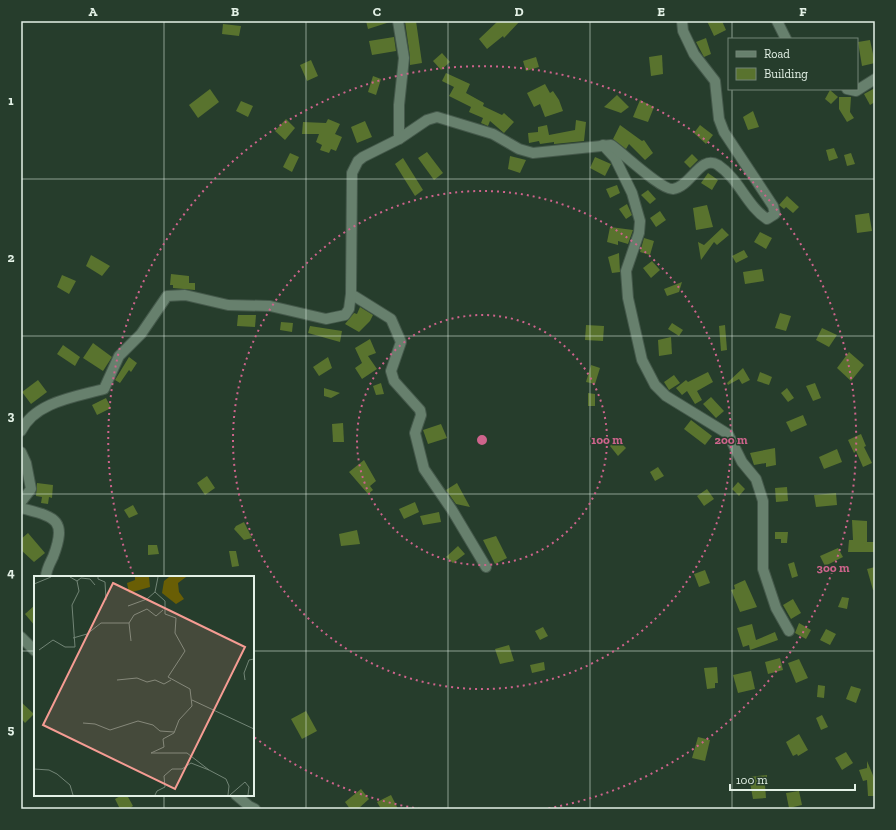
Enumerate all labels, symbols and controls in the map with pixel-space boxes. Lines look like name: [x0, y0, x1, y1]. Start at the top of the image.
text: A: [89, 4, 98, 19]
text: B: [231, 4, 239, 19]
text: C: [373, 4, 381, 19]
text: D: [514, 4, 524, 19]
text: E: [657, 4, 665, 19]
text: F: [799, 4, 807, 19]
legend: [728, 38, 858, 90]
text: Road: [764, 47, 790, 61]
text: Building: [764, 67, 808, 81]
text: 1: [8, 93, 14, 108]
text: 2: [8, 250, 15, 265]
text: 3: [8, 408, 15, 423]
centre of rings: [475, 433, 489, 447]
text: 100 m: [591, 433, 623, 447]
text: 200 m: [714, 433, 748, 447]
text: 300 m: [817, 561, 850, 575]
text: 4: [7, 565, 15, 580]
inset map: [34, 576, 254, 796]
text: 5: [8, 722, 15, 737]
scale bar: [730, 766, 855, 792]
text: 100 m: [736, 773, 768, 787]

